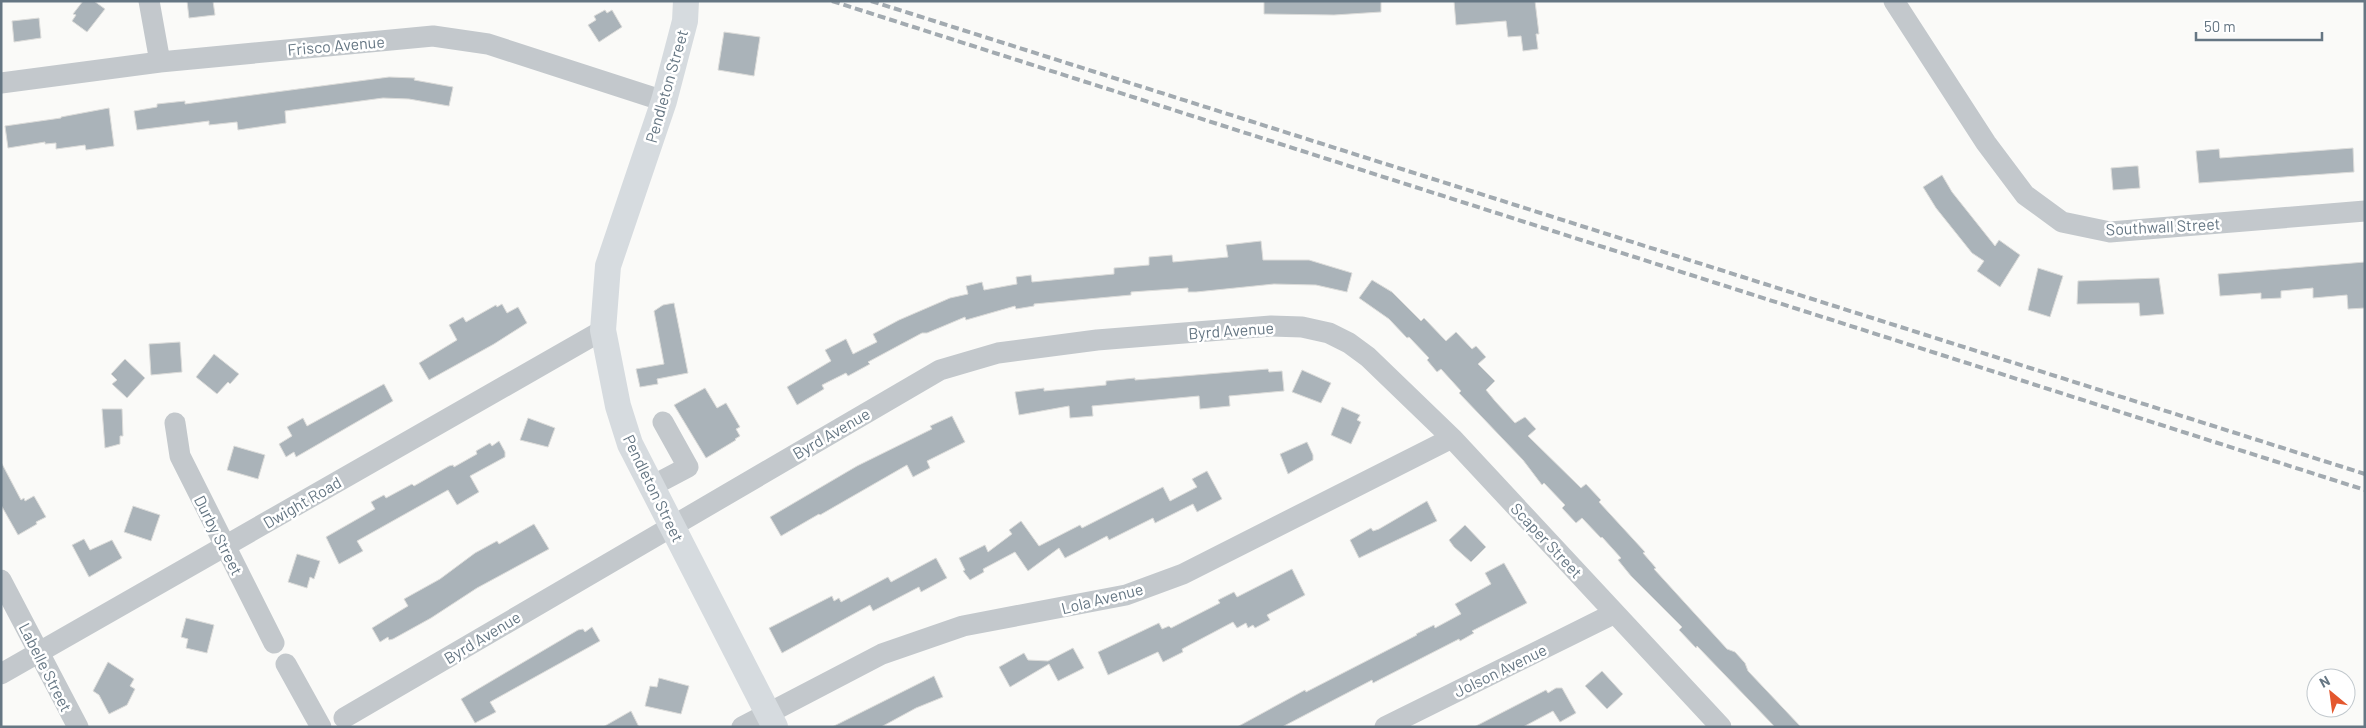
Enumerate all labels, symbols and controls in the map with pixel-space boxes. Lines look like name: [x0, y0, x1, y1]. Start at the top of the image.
scale bar: [2196, 10, 2322, 42]
text: 50 m: [2204, 17, 2236, 35]
street label: Pendleton Street: [641, 27, 691, 145]
street label: Frisco Avenue: [287, 31, 385, 59]
street label: Southwall Street: [2105, 214, 2221, 238]
street label: Byrd Avenue: [1188, 318, 1274, 342]
street label: Byrd Avenue: [789, 403, 873, 463]
street label: Pendleton Street: [620, 431, 688, 545]
street label: Dwight Road: [260, 472, 344, 532]
street label: Durby Street: [191, 492, 247, 578]
street label: Scaper Street: [1507, 498, 1587, 582]
street label: Lola Avenue: [1059, 579, 1145, 617]
street label: Byrd Avenue: [440, 607, 524, 667]
street label: Labelle Street: [15, 619, 77, 715]
street label: Jolson Avenue: [1451, 639, 1549, 701]
north arrow: [2306, 668, 2356, 718]
text: N: [2316, 672, 2333, 691]

